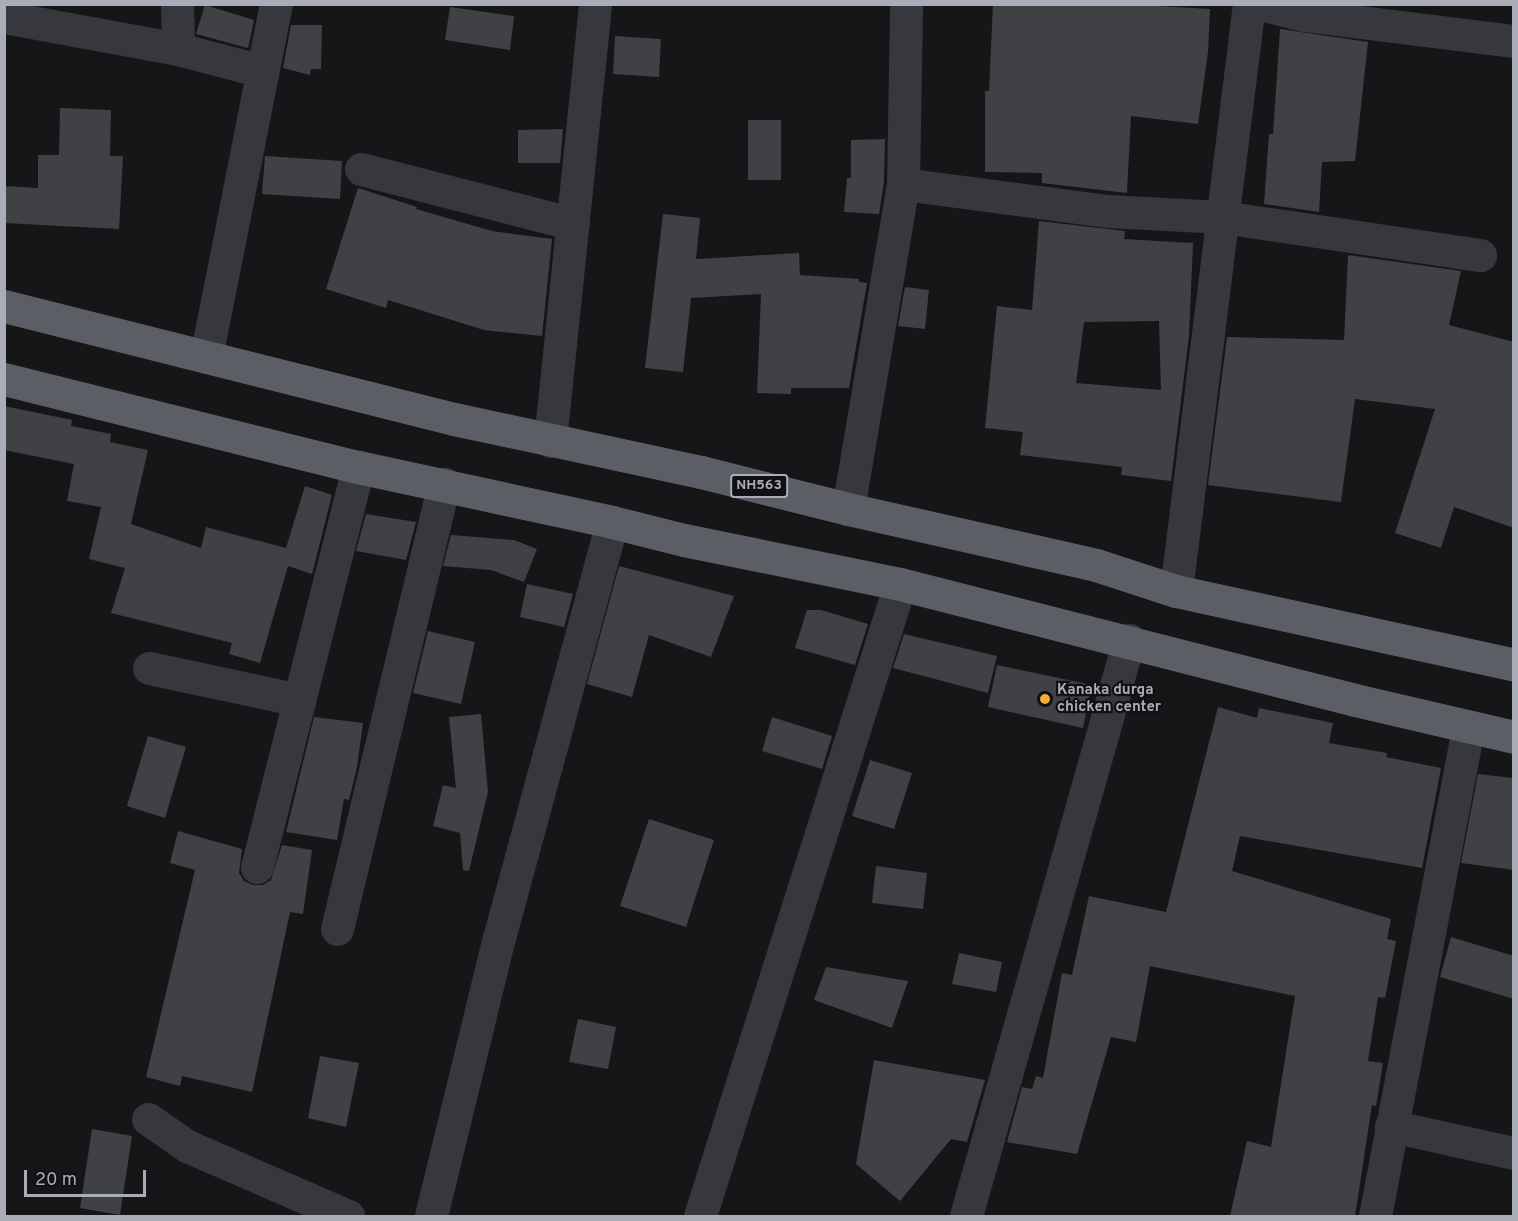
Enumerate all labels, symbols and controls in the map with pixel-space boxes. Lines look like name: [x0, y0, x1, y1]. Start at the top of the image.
road number: NH563: [729, 475, 789, 497]
place label: Kanaka durga chicken center: [1057, 681, 1161, 716]
marker: Kanaka durga chicken center: [1038, 692, 1052, 706]
scale bar: [27, 1158, 148, 1196]
text: 20 m: [35, 1169, 77, 1192]

